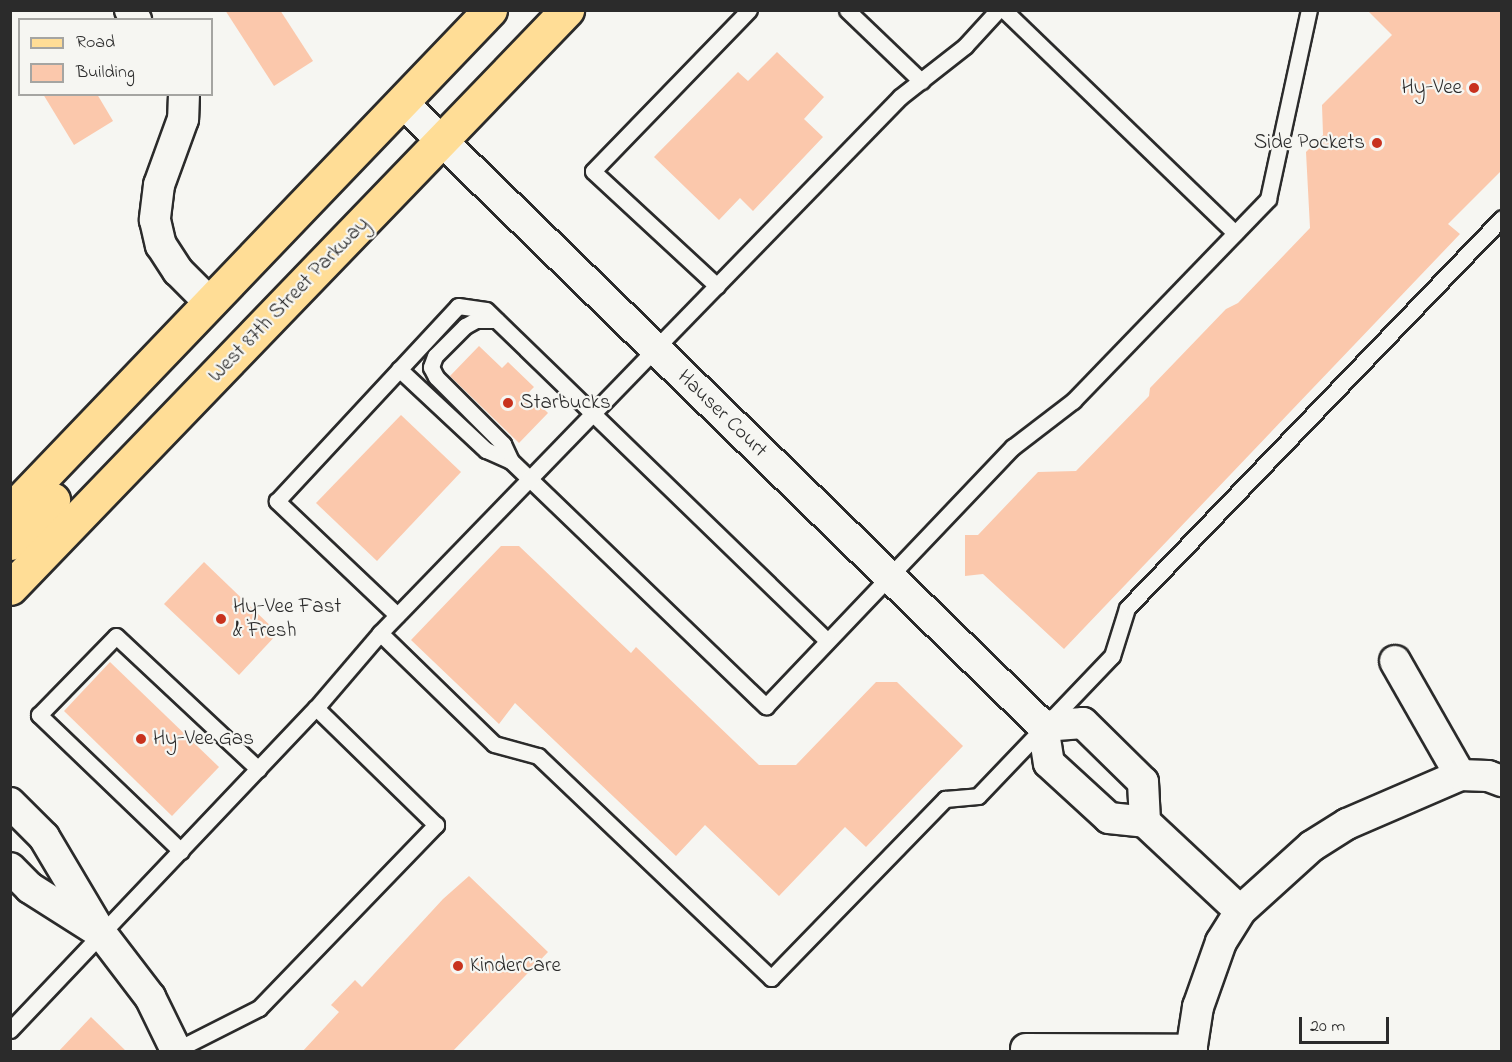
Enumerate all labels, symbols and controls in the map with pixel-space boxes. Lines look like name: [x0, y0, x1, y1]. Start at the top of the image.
legend: [18, 18, 213, 96]
text: Road: [76, 30, 115, 56]
text: Building: [76, 60, 135, 86]
place label: Hy-Vee: [1402, 75, 1462, 101]
marker: Hy-Vee: [1467, 81, 1481, 95]
place label: Side Pockets: [1254, 130, 1365, 156]
marker: Side Pockets: [1370, 136, 1384, 150]
street label: West 87th Street Parkway: [203, 212, 375, 388]
street label: Hauser Court: [672, 365, 772, 463]
place label: Starbucks: [520, 390, 611, 416]
marker: Starbucks: [501, 396, 515, 410]
place label: Hy-Vee Fast & Fresh: [233, 594, 341, 644]
marker: Hy-Vee Fast & Fresh: [214, 612, 228, 626]
place label: Hy-Vee Gas: [153, 726, 254, 752]
marker: Hy-Vee Gas: [134, 732, 148, 746]
place label: KinderCare: [470, 953, 561, 979]
marker: KinderCare: [451, 959, 465, 973]
scale bar: [1302, 1005, 1392, 1043]
text: 20 m: [1310, 1014, 1345, 1040]

